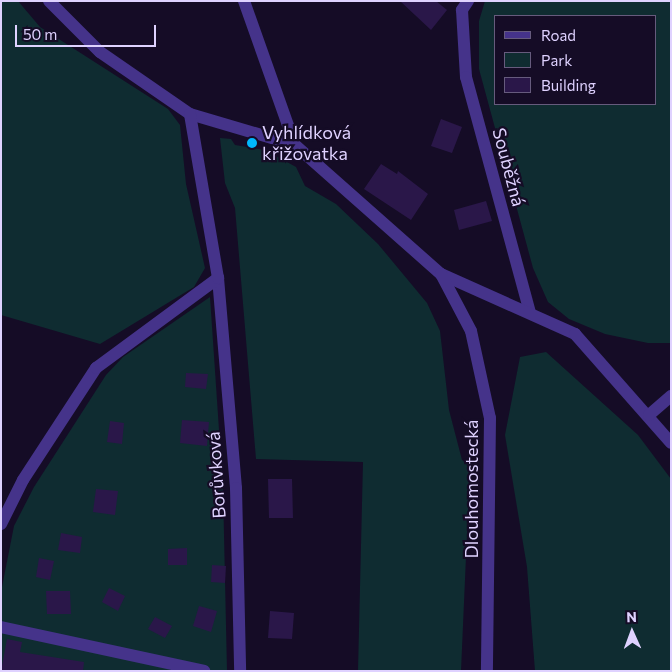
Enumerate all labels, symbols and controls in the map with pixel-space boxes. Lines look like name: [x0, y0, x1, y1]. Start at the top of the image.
scale bar: [18, 15, 159, 47]
legend: [494, 15, 657, 105]
text: 50 m: [23, 25, 57, 43]
text: Road: [541, 26, 576, 44]
text: Park: [541, 51, 572, 69]
text: Building: [541, 76, 596, 94]
place label: Vyhlídková křižovatka: [262, 122, 351, 164]
street label: Souběžná: [488, 126, 530, 208]
marker: Vyhlídková křižovatka: [246, 137, 258, 149]
street label: Dlouhomostecká: [460, 420, 482, 558]
street label: Borůvková: [202, 431, 230, 519]
north arrow: [607, 607, 657, 657]
text: N: [626, 608, 637, 625]

